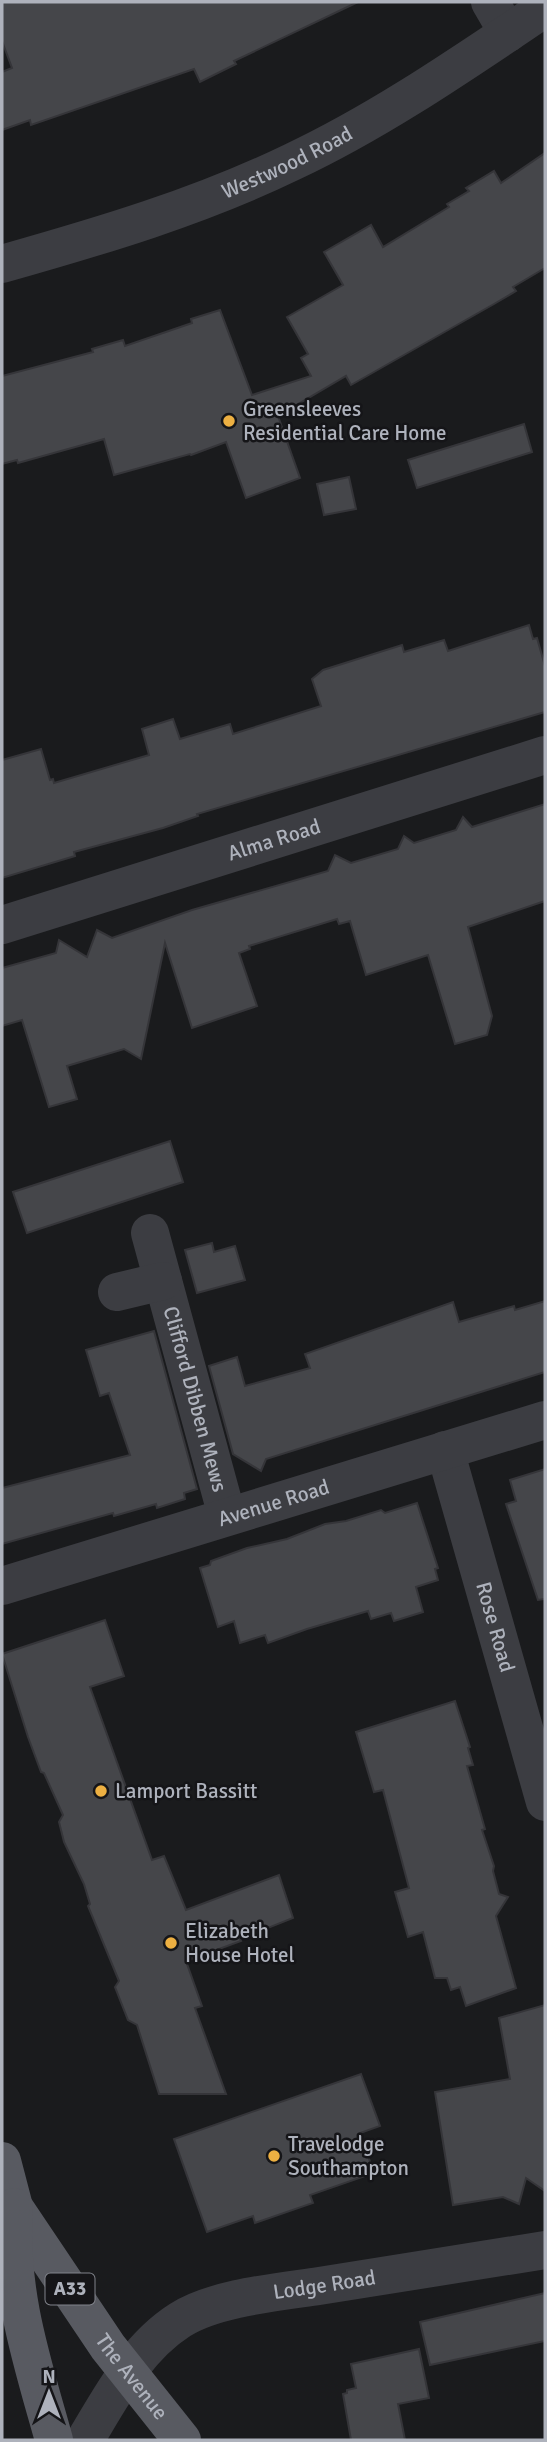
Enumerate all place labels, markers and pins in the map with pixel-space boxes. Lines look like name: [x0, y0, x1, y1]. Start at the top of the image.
place label: Greensleeves Residential Care Home: [243, 396, 446, 446]
marker: Greensleeves Residential Care Home: [221, 413, 237, 429]
place label: Lamport Bassitt: [115, 1778, 257, 1804]
marker: Lamport Bassitt: [93, 1783, 109, 1799]
place label: Elizabeth House Hotel: [185, 1918, 295, 1968]
marker: Elizabeth House Hotel: [163, 1935, 179, 1951]
place label: Travelodge Southampton: [288, 2131, 409, 2181]
marker: Travelodge Southampton: [266, 2148, 282, 2164]

